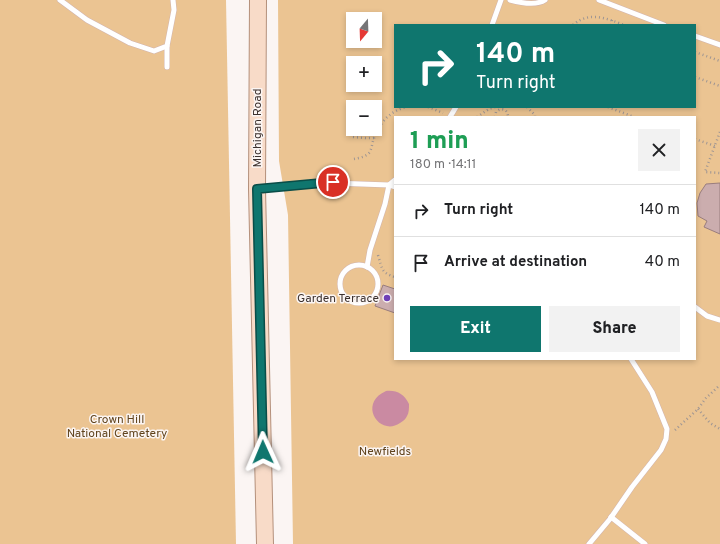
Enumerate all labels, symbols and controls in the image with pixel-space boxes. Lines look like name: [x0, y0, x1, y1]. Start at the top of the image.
north arrow: [346, 12, 382, 48]
map controls: [346, 12, 382, 136]
text: 140 m: [476, 37, 555, 73]
icon: right: [410, 40, 462, 92]
button: +: [346, 56, 382, 92]
text: Turn right: [476, 72, 556, 95]
street label: Michigan Road: [250, 88, 266, 168]
button: −: [346, 100, 382, 136]
text: 1 min: [410, 127, 469, 157]
button: close: [638, 129, 680, 171]
text: 180 m · 14:11: [410, 157, 476, 173]
pin: [316, 165, 350, 199]
icon: arrive: [322, 171, 344, 193]
icon: right: [410, 200, 432, 222]
text: Turn right: [444, 201, 513, 220]
text: 140 m: [640, 201, 680, 220]
icon: arrive: [410, 252, 432, 274]
text: Arrive at destination: [444, 253, 587, 272]
text: 40 m: [645, 253, 680, 272]
place label: Garden Terrace: [297, 291, 379, 307]
marker: Garden Terrace: [382, 293, 392, 303]
button: Exit: [410, 306, 541, 352]
button: Share: [549, 306, 680, 352]
park label: Crown Hill National Cemetery: [67, 412, 167, 442]
position arrow: [242, 431, 284, 473]
park label: Newfields: [359, 444, 411, 460]

